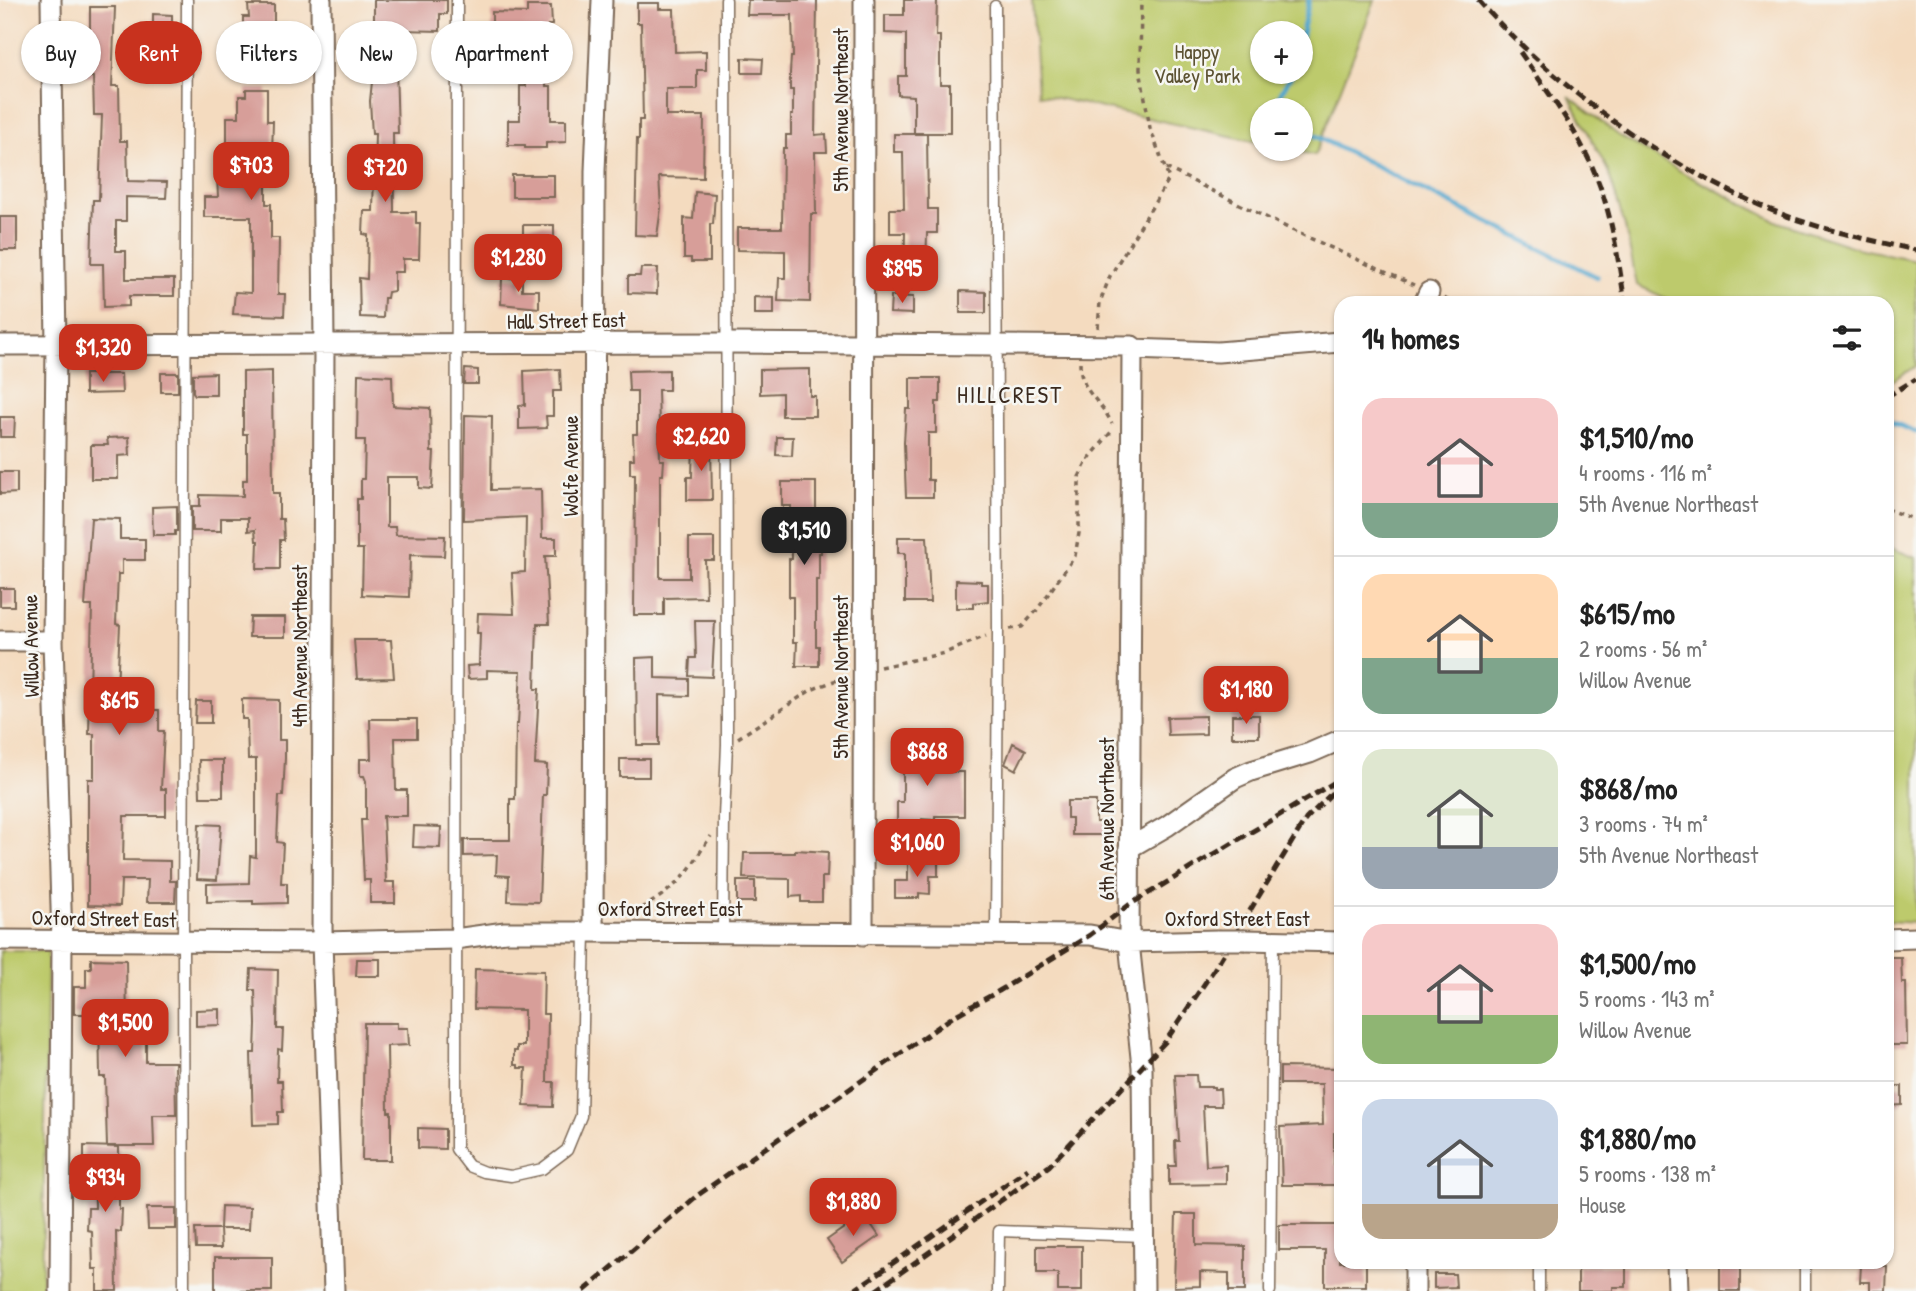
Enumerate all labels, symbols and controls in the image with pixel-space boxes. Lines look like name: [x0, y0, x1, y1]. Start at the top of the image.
chip: Buy: [21, 21, 101, 84]
chip: Rent: [115, 21, 202, 84]
chip: Filters: [216, 21, 322, 84]
chip: New: [336, 21, 417, 84]
chip: Apartment: [431, 21, 573, 84]
map controls: [1250, 21, 1313, 161]
button: +: [1250, 21, 1313, 84]
street label: 5th Avenue Northeast: [826, 27, 855, 192]
park label: Happy Valley Park: [1154, 37, 1240, 90]
button: −: [1250, 98, 1313, 161]
pin: $703: [210, 142, 292, 202]
pin: $720: [344, 144, 426, 204]
text: $703: [229, 149, 273, 180]
text: $720: [363, 151, 407, 182]
pin: $1,280: [461, 234, 575, 294]
text: $1,280: [490, 241, 546, 272]
pin: $895: [861, 246, 943, 305]
text: $895: [882, 252, 922, 283]
street label: Hall Street East: [507, 305, 626, 336]
text: 14 homes: [1362, 318, 1460, 358]
icon: filters: [1828, 319, 1866, 357]
pin: $1,320: [46, 324, 160, 384]
text: $1,320: [75, 331, 131, 362]
district label: HILLCREST: [957, 379, 1063, 410]
pin: $2,620: [644, 414, 758, 473]
street label: Wolfe Avenue: [556, 416, 585, 516]
text: $1,510/mo: [1579, 417, 1693, 457]
text: $2,620: [672, 420, 730, 451]
icon: home: [1418, 426, 1502, 510]
text: 4 rooms · 116 m²: [1579, 457, 1712, 488]
text: 5th Avenue Northeast: [1579, 488, 1758, 519]
pin: $1,510: [747, 508, 861, 567]
text: $1,510: [777, 514, 831, 545]
street label: 4th Avenue Northeast: [285, 564, 314, 727]
text: $615/mo: [1579, 593, 1675, 633]
street label: Willow Avenue: [15, 594, 46, 698]
street label: 5th Avenue Northeast: [826, 594, 855, 759]
icon: home: [1418, 602, 1502, 686]
text: 2 rooms · 56 m²: [1579, 633, 1707, 664]
text: Willow Avenue: [1579, 664, 1692, 695]
pin: $1,180: [1189, 666, 1303, 726]
text: $1,180: [1219, 673, 1273, 704]
pin: $615: [78, 678, 160, 737]
text: $615: [100, 684, 138, 715]
pin: $868: [886, 728, 968, 788]
text: $868: [907, 735, 947, 766]
street label: 6th Avenue Northeast: [1092, 737, 1121, 901]
text: $868/mo: [1579, 768, 1677, 808]
icon: home: [1418, 777, 1502, 861]
text: 3 rooms · 74 m²: [1579, 808, 1708, 839]
pin: $1,060: [860, 820, 974, 879]
text: $1,060: [890, 826, 944, 857]
text: 5th Avenue Northeast: [1579, 839, 1758, 870]
street label: Oxford Street East: [598, 894, 743, 923]
street label: Oxford Street East: [31, 903, 177, 934]
street label: Oxford Street East: [1165, 904, 1310, 933]
text: $1,500/mo: [1579, 943, 1696, 983]
icon: home: [1418, 952, 1502, 1036]
text: 5 rooms · 143 m²: [1579, 983, 1715, 1014]
pin: $1,500: [68, 1000, 182, 1059]
text: $1,500: [98, 1006, 153, 1037]
text: Willow Avenue: [1579, 1014, 1692, 1045]
text: $1,880/mo: [1579, 1118, 1696, 1158]
icon: home: [1418, 1127, 1502, 1211]
pin: $934: [64, 1154, 146, 1214]
text: 5 rooms · 138 m²: [1579, 1158, 1716, 1189]
text: $934: [85, 1161, 125, 1192]
pin: $1,880: [796, 1178, 910, 1238]
text: $1,880: [826, 1185, 880, 1216]
text: House: [1579, 1189, 1626, 1220]

